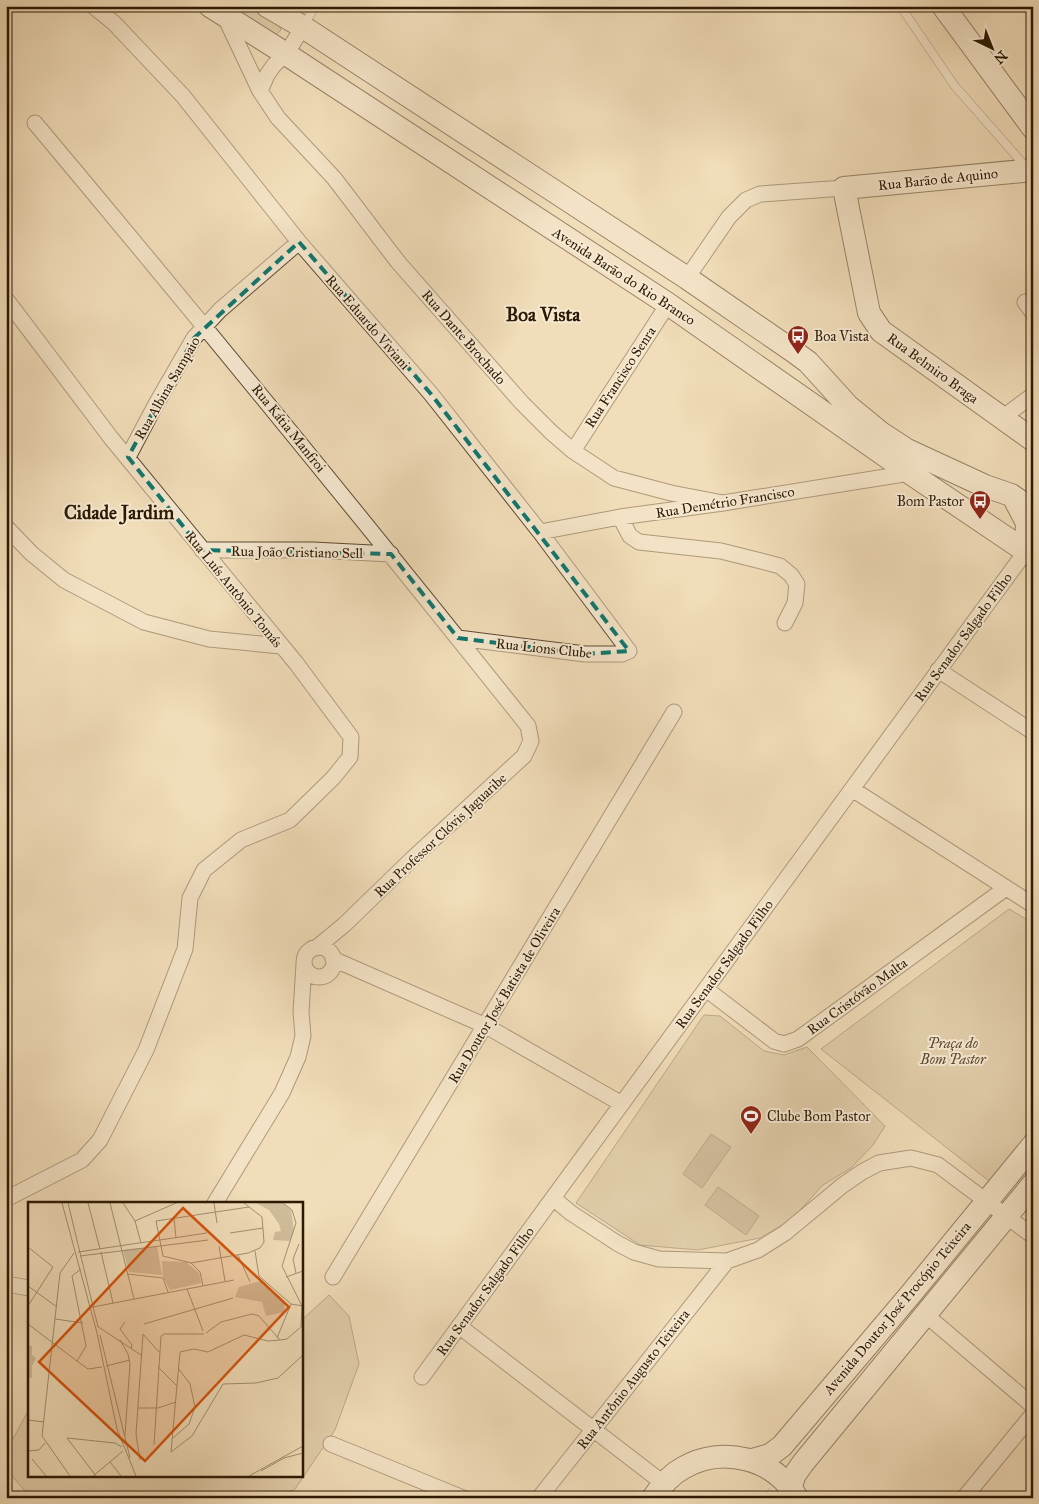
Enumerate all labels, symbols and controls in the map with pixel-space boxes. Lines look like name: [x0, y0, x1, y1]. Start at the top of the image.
north arrow: [966, 22, 1016, 72]
text: N: [990, 47, 1011, 67]
street label: Rua Barão de Aquino: [877, 165, 999, 195]
street label: Avenida Barão do Rio Branco: [548, 223, 698, 329]
street label: Rua Eduardo Viviani: [322, 271, 414, 373]
street label: Rua Dante Brochado: [418, 287, 509, 388]
district label: Boa Vista: [506, 303, 581, 326]
street label: Rua Francisco Senra: [581, 323, 660, 431]
bus stop icon: Boa Vista: [786, 324, 810, 355]
place label: Boa Vista: [814, 328, 869, 345]
street label: Rua Belmiro Braga: [884, 330, 982, 407]
street label: Rua Albina Sampaio: [131, 334, 204, 443]
street label: Rua Kátia Manfroi: [248, 381, 329, 476]
street label: Rua Demétrio Francisco: [655, 483, 796, 522]
bus stop icon: Bom Pastor: [968, 489, 992, 520]
place label: Bom Pastor: [897, 493, 965, 510]
district label: Cidade Jardim: [64, 501, 174, 525]
street label: Rua Luís Antônio Tomás: [181, 528, 286, 651]
street label: Rua João Cristiano Sell: [231, 543, 364, 563]
street label: Rua Senador Salgado Filho: [911, 570, 1016, 705]
street label: Rua Lions Clube: [495, 635, 593, 662]
street label: Rua Professor Clóvis Jaguaribe: [371, 770, 511, 902]
street label: Rua Senador Salgado Filho: [672, 897, 777, 1032]
street label: Rua Doutor José Batista de Oliveira: [445, 904, 565, 1087]
street label: Rua Cristóvão Malta: [804, 954, 911, 1038]
park label: Praça do Bom Pastor: [919, 1035, 987, 1068]
sports icon: Clube Bom Pastor: [739, 1104, 763, 1135]
place label: Clube Bom Pastor: [767, 1108, 871, 1125]
inset map: [28, 1202, 302, 1476]
street label: Avenida Doutor José Procópio Teixeira: [819, 1218, 976, 1400]
street label: Rua Senador Salgado Filho: [433, 1224, 538, 1359]
street label: Rua Antônio Augusto Teixeira: [573, 1306, 693, 1453]

